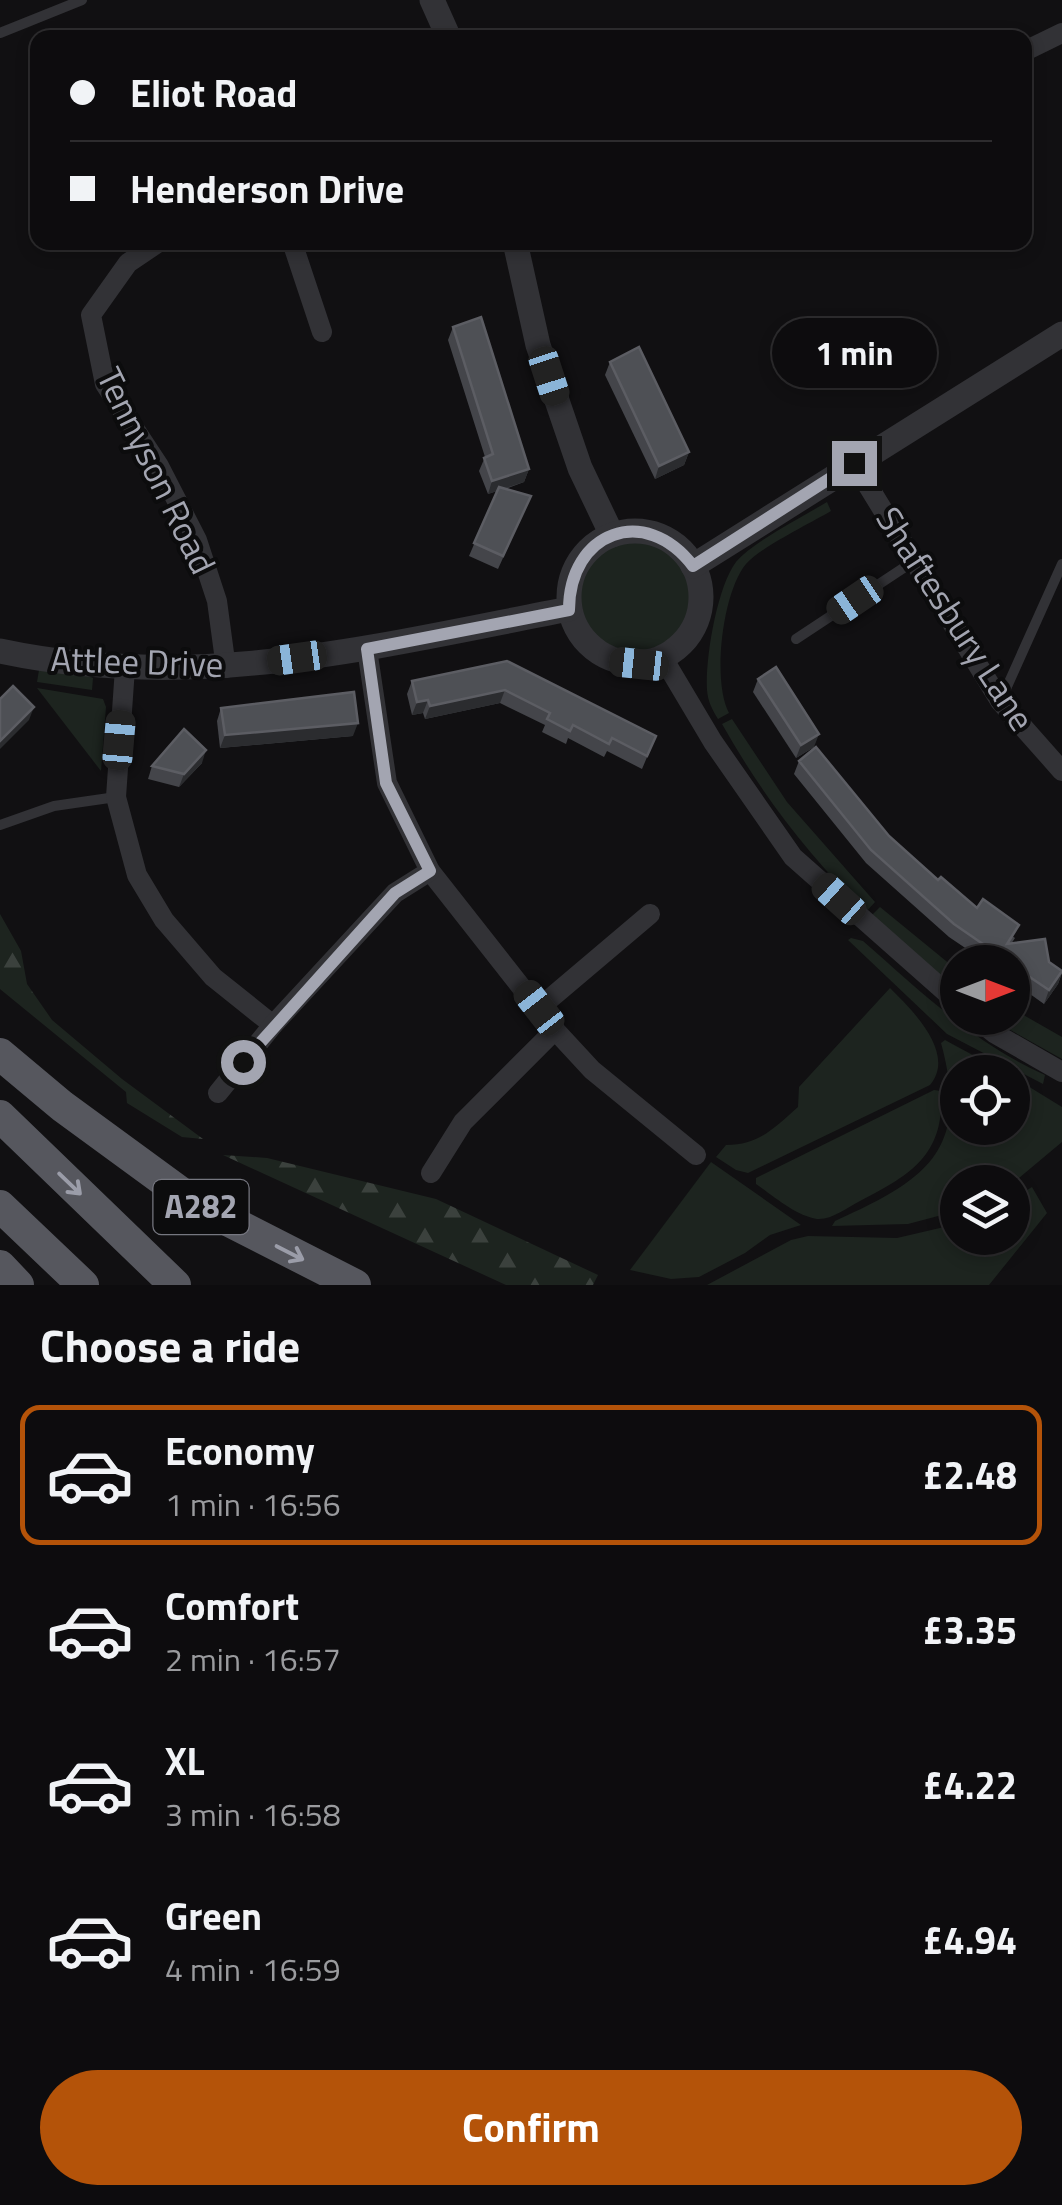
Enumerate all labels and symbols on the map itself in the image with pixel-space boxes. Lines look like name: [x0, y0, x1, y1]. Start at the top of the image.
callout: 1 min: [772, 318, 936, 388]
car: [525, 343, 573, 409]
street label: Tennyson Road: [84, 358, 230, 583]
route end: [832, 441, 877, 486]
street label: Shaftesbury Lane: [863, 496, 1049, 741]
car: [822, 571, 888, 629]
street label: Attlee Drive: [50, 631, 224, 691]
car: [265, 639, 329, 677]
car: [608, 646, 670, 682]
car: [101, 709, 137, 771]
car: [807, 868, 871, 930]
north arrow: [940, 945, 1030, 1035]
car: [509, 975, 569, 1041]
route start: [221, 1040, 266, 1085]
one-way arrow: [58, 1172, 82, 1196]
road number: A282: [154, 1180, 248, 1234]
one-way arrow: [275, 1244, 305, 1263]

